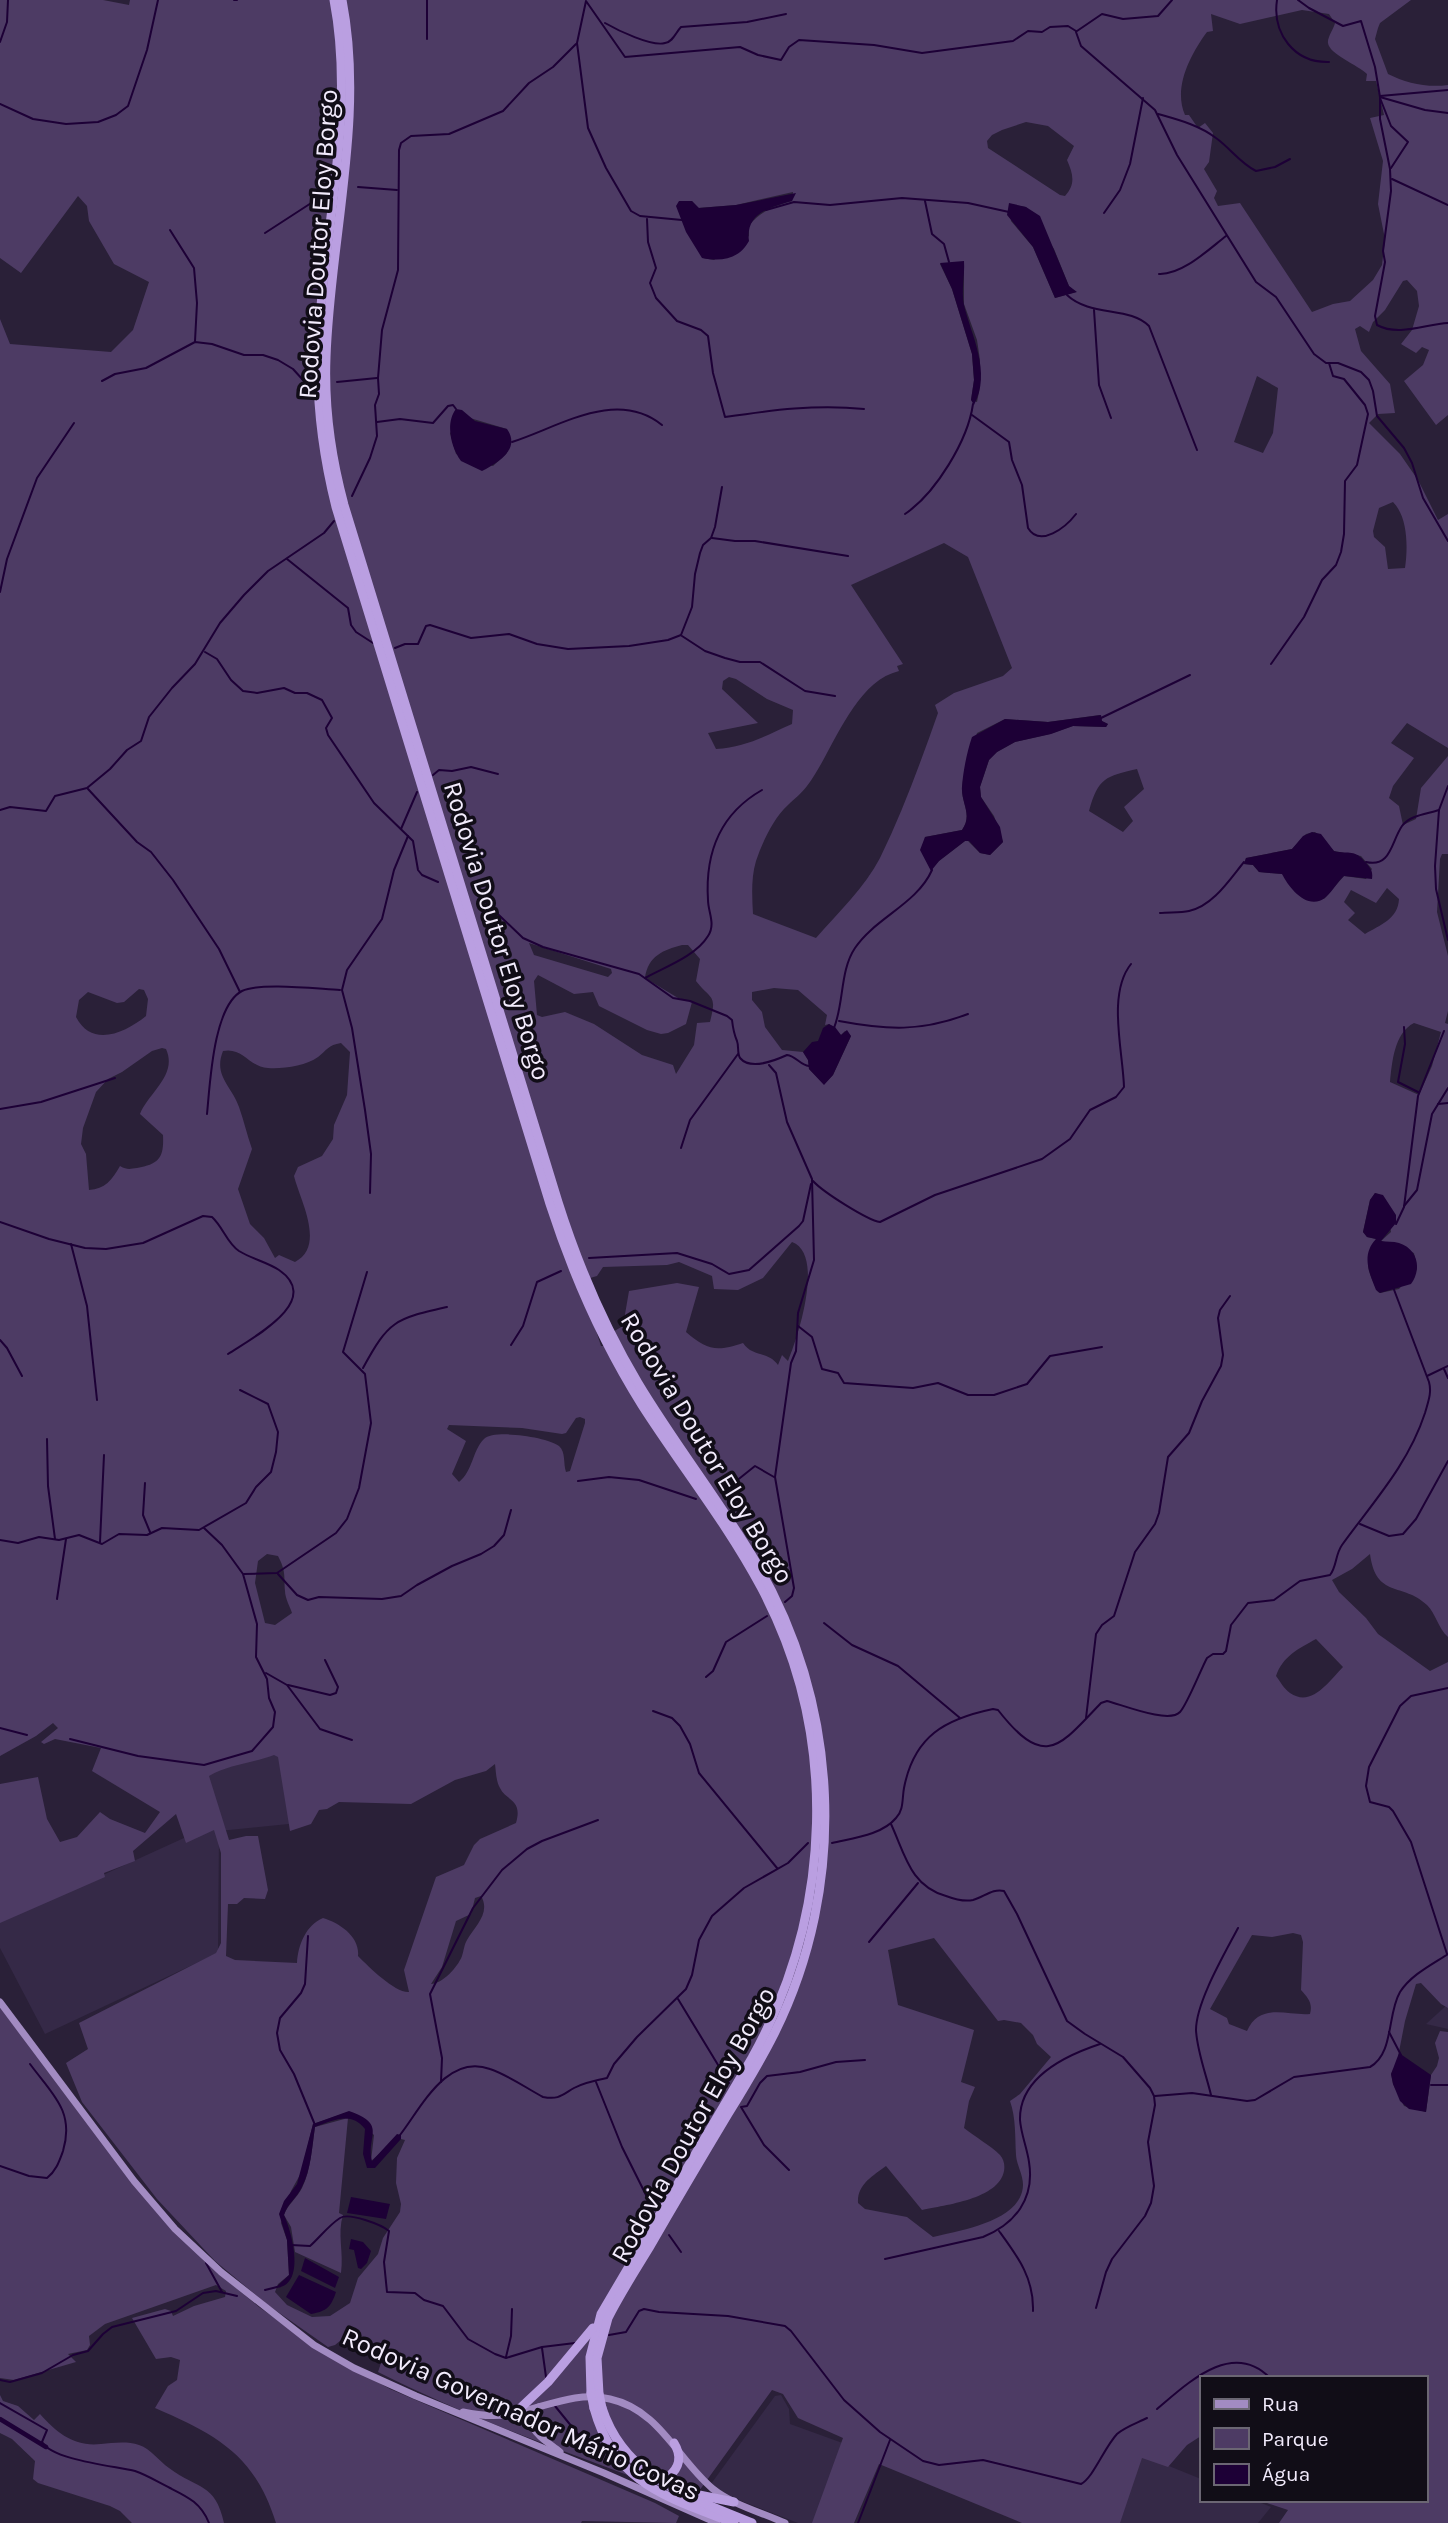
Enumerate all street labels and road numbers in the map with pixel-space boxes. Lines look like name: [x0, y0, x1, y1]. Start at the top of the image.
street label: Rodovia Doutor Eloy Borgo: [292, 88, 344, 400]
street label: Rodovia Doutor Eloy Borgo: [437, 778, 557, 1084]
street label: Rodovia Doutor Eloy Borgo: [614, 1307, 800, 1589]
street label: Rodovia Doutor Eloy Borgo: [604, 1982, 782, 2268]
street label: Rodovia Governador Mário Covas: [337, 2321, 705, 2507]

